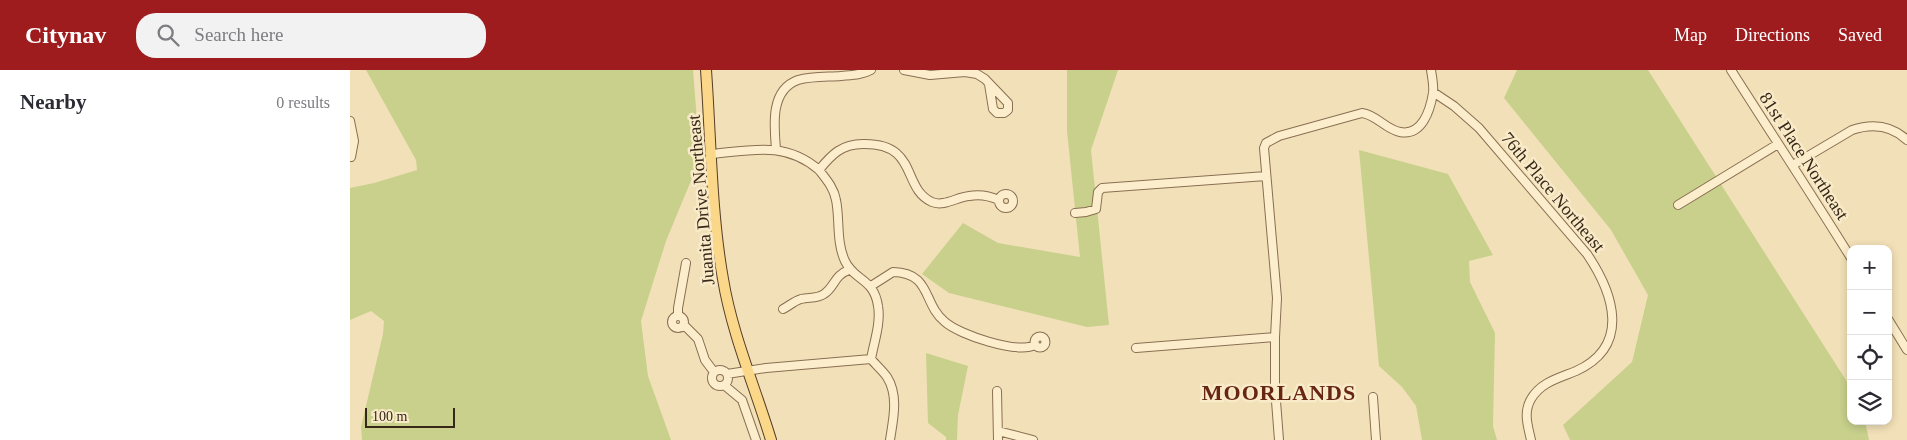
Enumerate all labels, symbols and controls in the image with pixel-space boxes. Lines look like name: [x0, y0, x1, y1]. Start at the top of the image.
search box: [136, 13, 486, 58]
icon: search: [154, 21, 182, 49]
text: Citynav: [25, 22, 106, 48]
text: Search here: [194, 24, 283, 45]
text: Map: [1674, 25, 1707, 45]
text: Directions: [1735, 25, 1810, 45]
text: Saved: [1838, 25, 1882, 45]
street label: 81st Place Northeast: [1755, 89, 1853, 223]
text: Nearby: [20, 90, 87, 114]
text: 0 results: [276, 94, 330, 111]
street label: Juanita Drive Northeast: [684, 114, 718, 286]
street label: 76th Place Northeast: [1497, 128, 1609, 256]
map controls: [1847, 245, 1892, 425]
button: +: [1847, 245, 1892, 290]
button: −: [1847, 290, 1892, 335]
button: locate: [1847, 335, 1892, 380]
district label: MOORLANDS: [1202, 380, 1356, 405]
button: layers: [1847, 380, 1892, 425]
scale bar: [365, 405, 455, 428]
text: 100 m: [372, 409, 407, 424]

